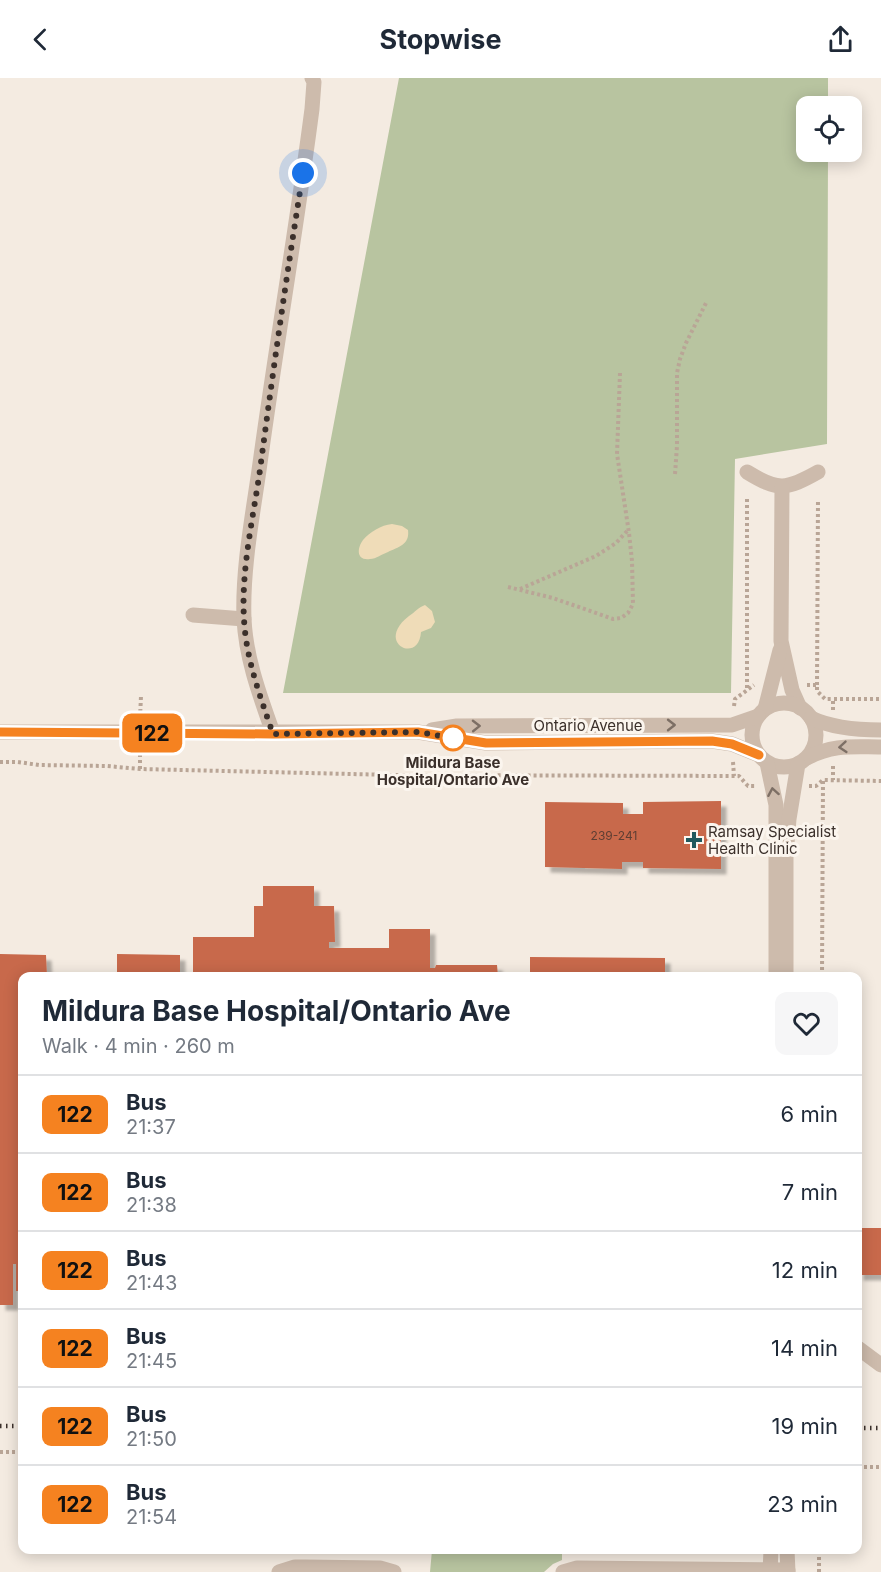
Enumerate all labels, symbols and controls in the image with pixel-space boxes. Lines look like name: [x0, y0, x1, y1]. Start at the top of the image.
icon: back: [24, 23, 57, 56]
text: Stopwise: [380, 23, 502, 56]
icon: share: [824, 23, 857, 56]
map controls: [796, 96, 862, 162]
button: locate: [796, 96, 862, 162]
your location: [288, 158, 318, 188]
line badge: 122: [118, 714, 186, 752]
street label: Ontario Avenue: [533, 716, 643, 735]
one-way arrow: [471, 719, 480, 732]
one-way arrow: [666, 719, 675, 731]
text: 122: [134, 721, 170, 746]
marker: Mildura Base Hospital/Ontario Ave: [440, 725, 466, 751]
one-way arrow: [838, 741, 847, 754]
place label: Mildura Base Hospital/Ontario Ave: [377, 753, 529, 789]
one-way arrow: [768, 788, 780, 797]
place label: Ramsay Specialist Health Clinic: [708, 822, 836, 858]
house number: 239-241: [591, 828, 637, 843]
marker: Ramsay Specialist Health Clinic: [685, 831, 703, 849]
button: heart: [775, 992, 838, 1055]
text: Mildura Base Hospital/Ontario Ave: [42, 994, 511, 1028]
text: Walk · 4 min · 260 m: [42, 1034, 235, 1058]
text: Bus: [126, 1089, 167, 1115]
text: 6 min: [781, 1101, 838, 1127]
text: 122: [57, 1102, 93, 1127]
text: 21:37: [126, 1115, 176, 1139]
text: Bus: [126, 1167, 167, 1193]
text: 7 min: [782, 1179, 838, 1205]
text: 122: [57, 1180, 93, 1205]
text: 21:38: [126, 1193, 177, 1217]
text: Bus: [126, 1245, 167, 1271]
text: 12 min: [772, 1257, 838, 1283]
text: 122: [57, 1258, 93, 1283]
text: 21:43: [126, 1271, 177, 1295]
text: Bus: [126, 1323, 167, 1349]
text: 14 min: [771, 1335, 838, 1361]
text: 122: [57, 1336, 93, 1361]
text: 21:45: [126, 1349, 177, 1373]
text: Bus: [126, 1401, 167, 1427]
text: 19 min: [772, 1413, 838, 1439]
text: 122: [57, 1414, 93, 1439]
text: 21:50: [126, 1427, 177, 1451]
text: Bus: [126, 1479, 167, 1505]
text: 23 min: [767, 1491, 838, 1517]
text: 122: [57, 1492, 93, 1517]
text: 21:54: [126, 1505, 177, 1529]

